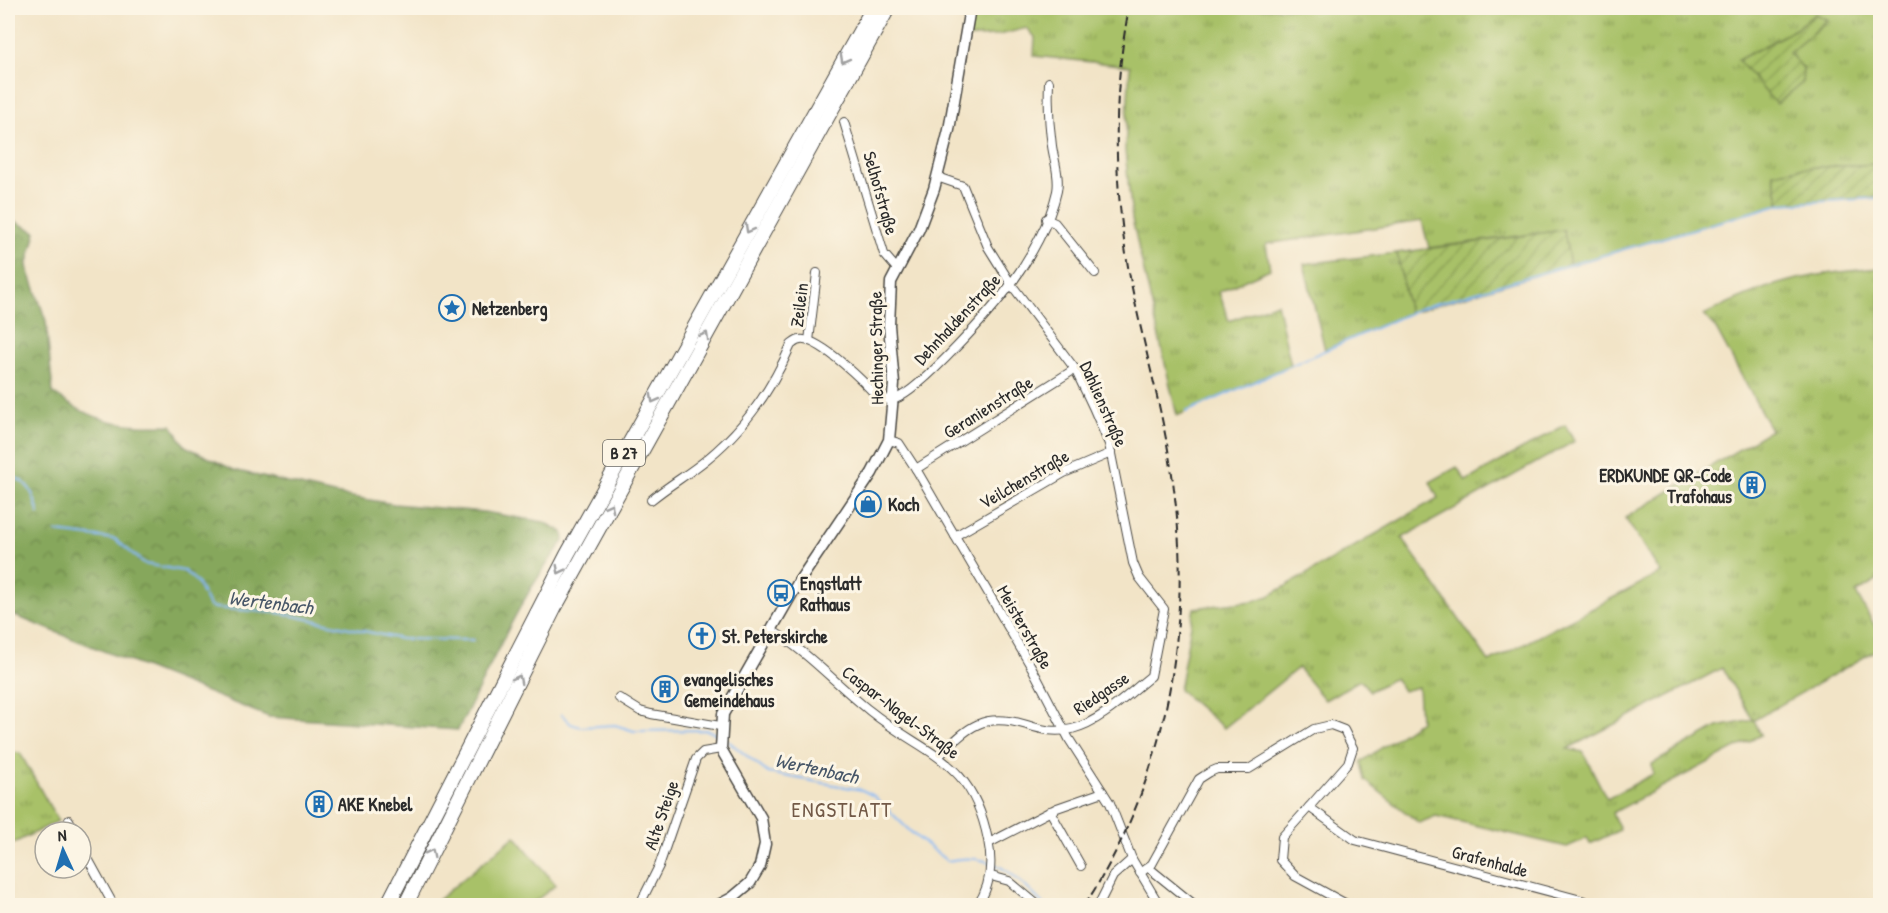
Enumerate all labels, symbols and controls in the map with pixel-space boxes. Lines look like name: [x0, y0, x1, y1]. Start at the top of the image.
one-way arrow: [840, 52, 851, 63]
street label: Selhofstraße: [857, 149, 905, 237]
one-way arrow: [745, 223, 756, 233]
street label: Dehnhaldenstraße: [908, 268, 1006, 370]
street label: Zeilein: [784, 281, 814, 329]
street label: Hechinger Straße: [863, 291, 889, 405]
place icon: Netzenberg: [437, 293, 467, 323]
place label: Netzenberg: [472, 296, 547, 322]
one-way arrow: [698, 332, 709, 343]
street label: Dahlienstraße: [1074, 357, 1134, 451]
street label: Geranienstraße: [939, 370, 1037, 444]
one-way arrow: [650, 393, 661, 403]
road number: B 27: [603, 440, 645, 466]
street label: Veilchenstraße: [975, 443, 1073, 515]
place label: ERDKUNDE QR-Code Trafohaus: [1599, 463, 1733, 509]
building icon: ERDKUNDE QR-Code Trafohaus: [1737, 470, 1767, 500]
shop icon: Koch: [853, 489, 883, 519]
place label: Koch: [888, 492, 920, 517]
one-way arrow: [603, 503, 614, 513]
one-way arrow: [555, 563, 567, 574]
place label: Engstlatt Rathaus: [800, 571, 862, 617]
bus stop icon: Engstlatt Rathaus: [766, 578, 796, 608]
street label: Meisterstraße: [991, 581, 1059, 673]
water label: Wertenbach: [228, 583, 316, 621]
church icon: St. Peterskirche: [687, 621, 717, 651]
place label: St. Peterskirche: [722, 624, 828, 649]
street label: Caspar-Nagel-Straße: [837, 659, 965, 765]
street label: Riedgasse: [1068, 665, 1134, 721]
place label: evangelisches Gemeindehaus: [684, 667, 774, 713]
one-way arrow: [511, 674, 523, 685]
building icon: evangelisches Gemeindehaus: [650, 674, 680, 704]
water label: Wertenbach: [773, 746, 862, 790]
street label: Alte Steige: [637, 777, 685, 853]
building icon: AKE Knebel: [304, 789, 334, 819]
place label: AKE Knebel: [338, 792, 414, 817]
district label: ENGSTLATT: [791, 795, 893, 824]
north arrow: [33, 820, 93, 880]
text: N: [57, 824, 67, 846]
street label: Grafenhalde: [1449, 839, 1531, 883]
one-way arrow: [424, 849, 435, 860]

